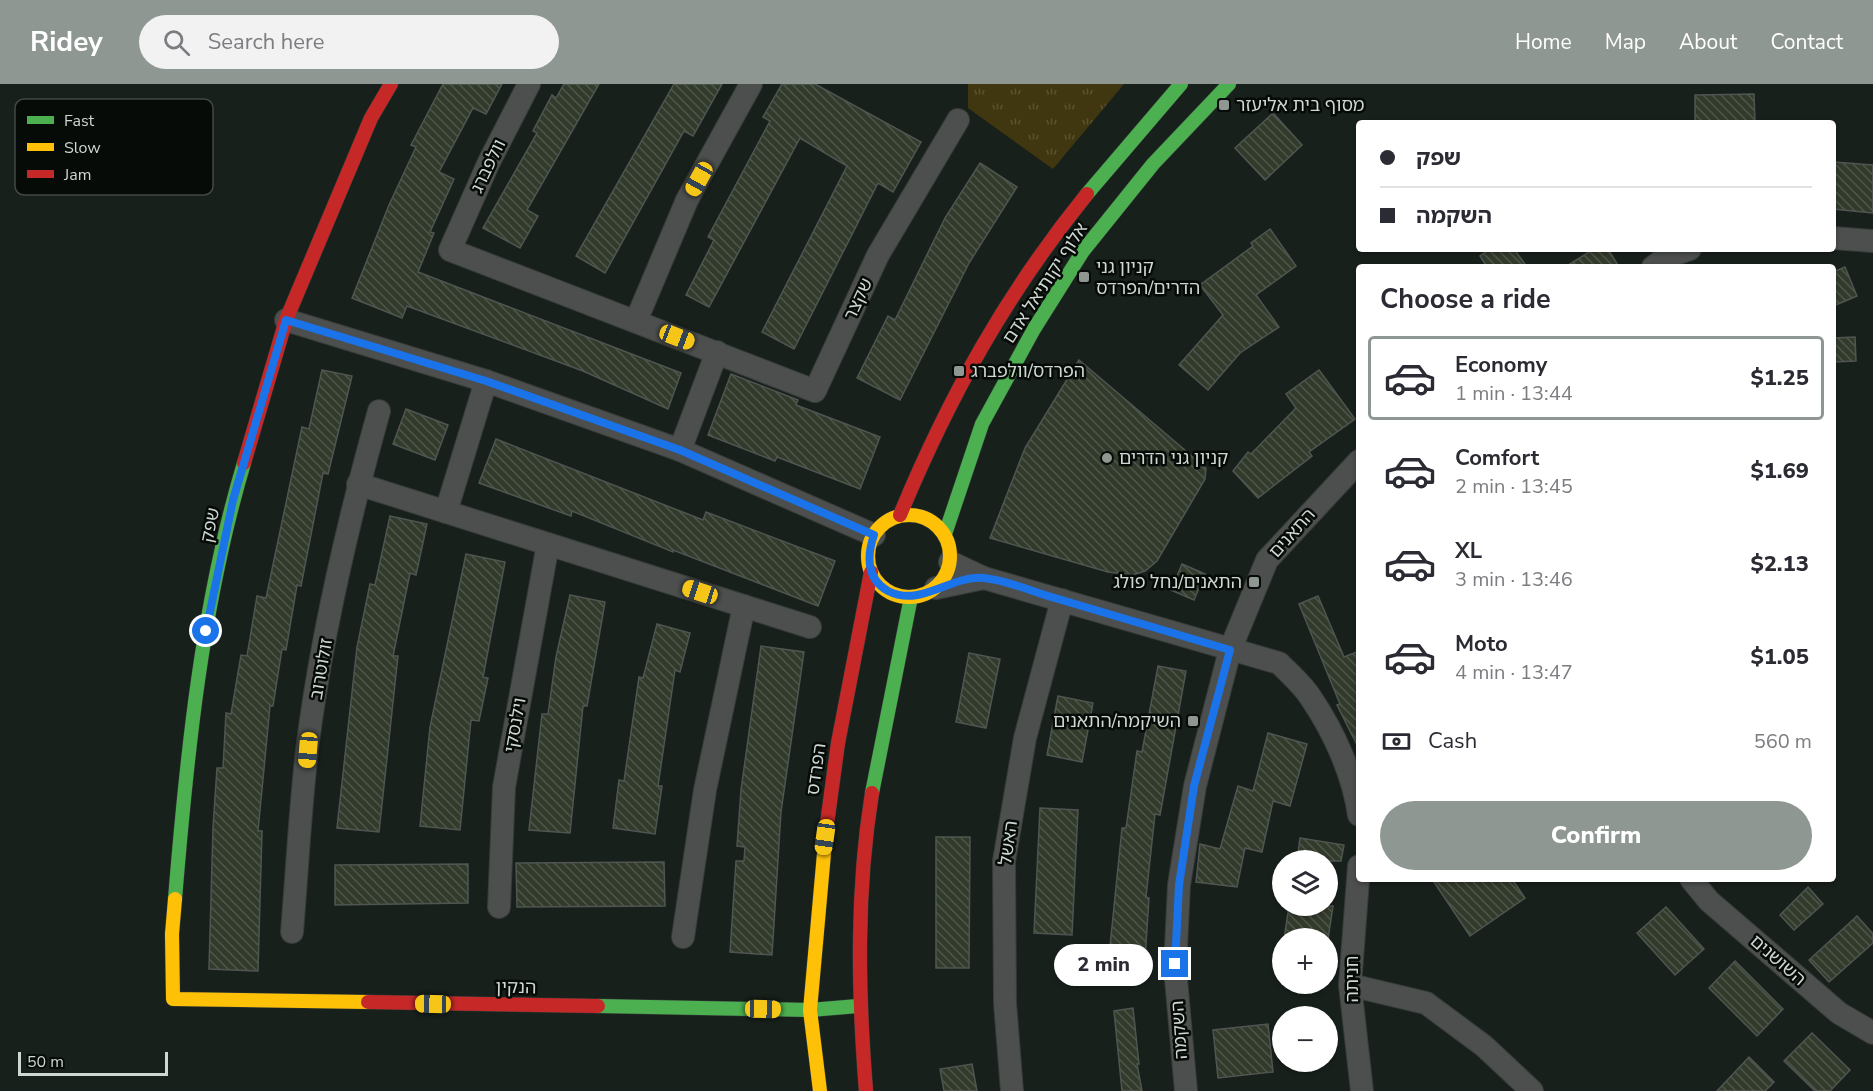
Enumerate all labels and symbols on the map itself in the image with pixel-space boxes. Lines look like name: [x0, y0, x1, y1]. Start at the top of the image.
place label: מסוף בית אליעזר: [1236, 93, 1365, 117]
marker: מסוף בית אליעזר: [1217, 98, 1231, 112]
legend: [15, 99, 213, 195]
text: Fast: [64, 110, 95, 132]
street label: וולפברג: [465, 135, 511, 197]
text: Slow: [64, 137, 101, 159]
car: [682, 159, 716, 199]
text: Jam: [63, 164, 91, 186]
street label: אלוף יקותיאל אדם: [997, 218, 1093, 348]
place label: קניון גני הדרים/הפרדס: [1096, 255, 1200, 300]
marker: קניון גני הדרים/הפרדס: [1077, 270, 1091, 284]
street label: שקצר: [838, 274, 878, 324]
car: [657, 322, 697, 352]
place label: הפרדס/וולפברג: [971, 359, 1085, 383]
marker: הפרדס/וולפברג: [952, 364, 966, 378]
place label: קניון גני הדרים: [1119, 446, 1228, 470]
marker: קניון גני הדרים: [1100, 451, 1114, 465]
street label: התאנים: [1263, 503, 1321, 563]
street label: שפק: [195, 505, 225, 545]
place label: התאנים/נחל פולג: [1113, 570, 1242, 594]
marker: התאנים/נחל פולג: [1247, 575, 1261, 589]
car: [680, 578, 720, 606]
route start: [192, 617, 219, 644]
street label: זולוטרוב: [304, 636, 338, 702]
street label: וילנסקי: [498, 696, 532, 754]
place label: השיקמה/התאנים: [1053, 709, 1181, 733]
marker: השיקמה/התאנים: [1186, 714, 1200, 728]
car: [297, 731, 319, 769]
street label: הפרדס: [800, 741, 832, 797]
car: [814, 818, 836, 856]
street label: האשל: [993, 819, 1023, 867]
street label: השושנים: [1745, 929, 1811, 991]
callout: 2 min: [1055, 943, 1154, 985]
route end: [1161, 950, 1188, 977]
street label: חניתה: [1340, 955, 1364, 1003]
street label: הנקין: [495, 975, 537, 999]
car: [415, 995, 451, 1013]
car: [745, 1000, 781, 1018]
street label: השקמה: [1165, 1000, 1193, 1060]
scale bar: [18, 1049, 168, 1076]

